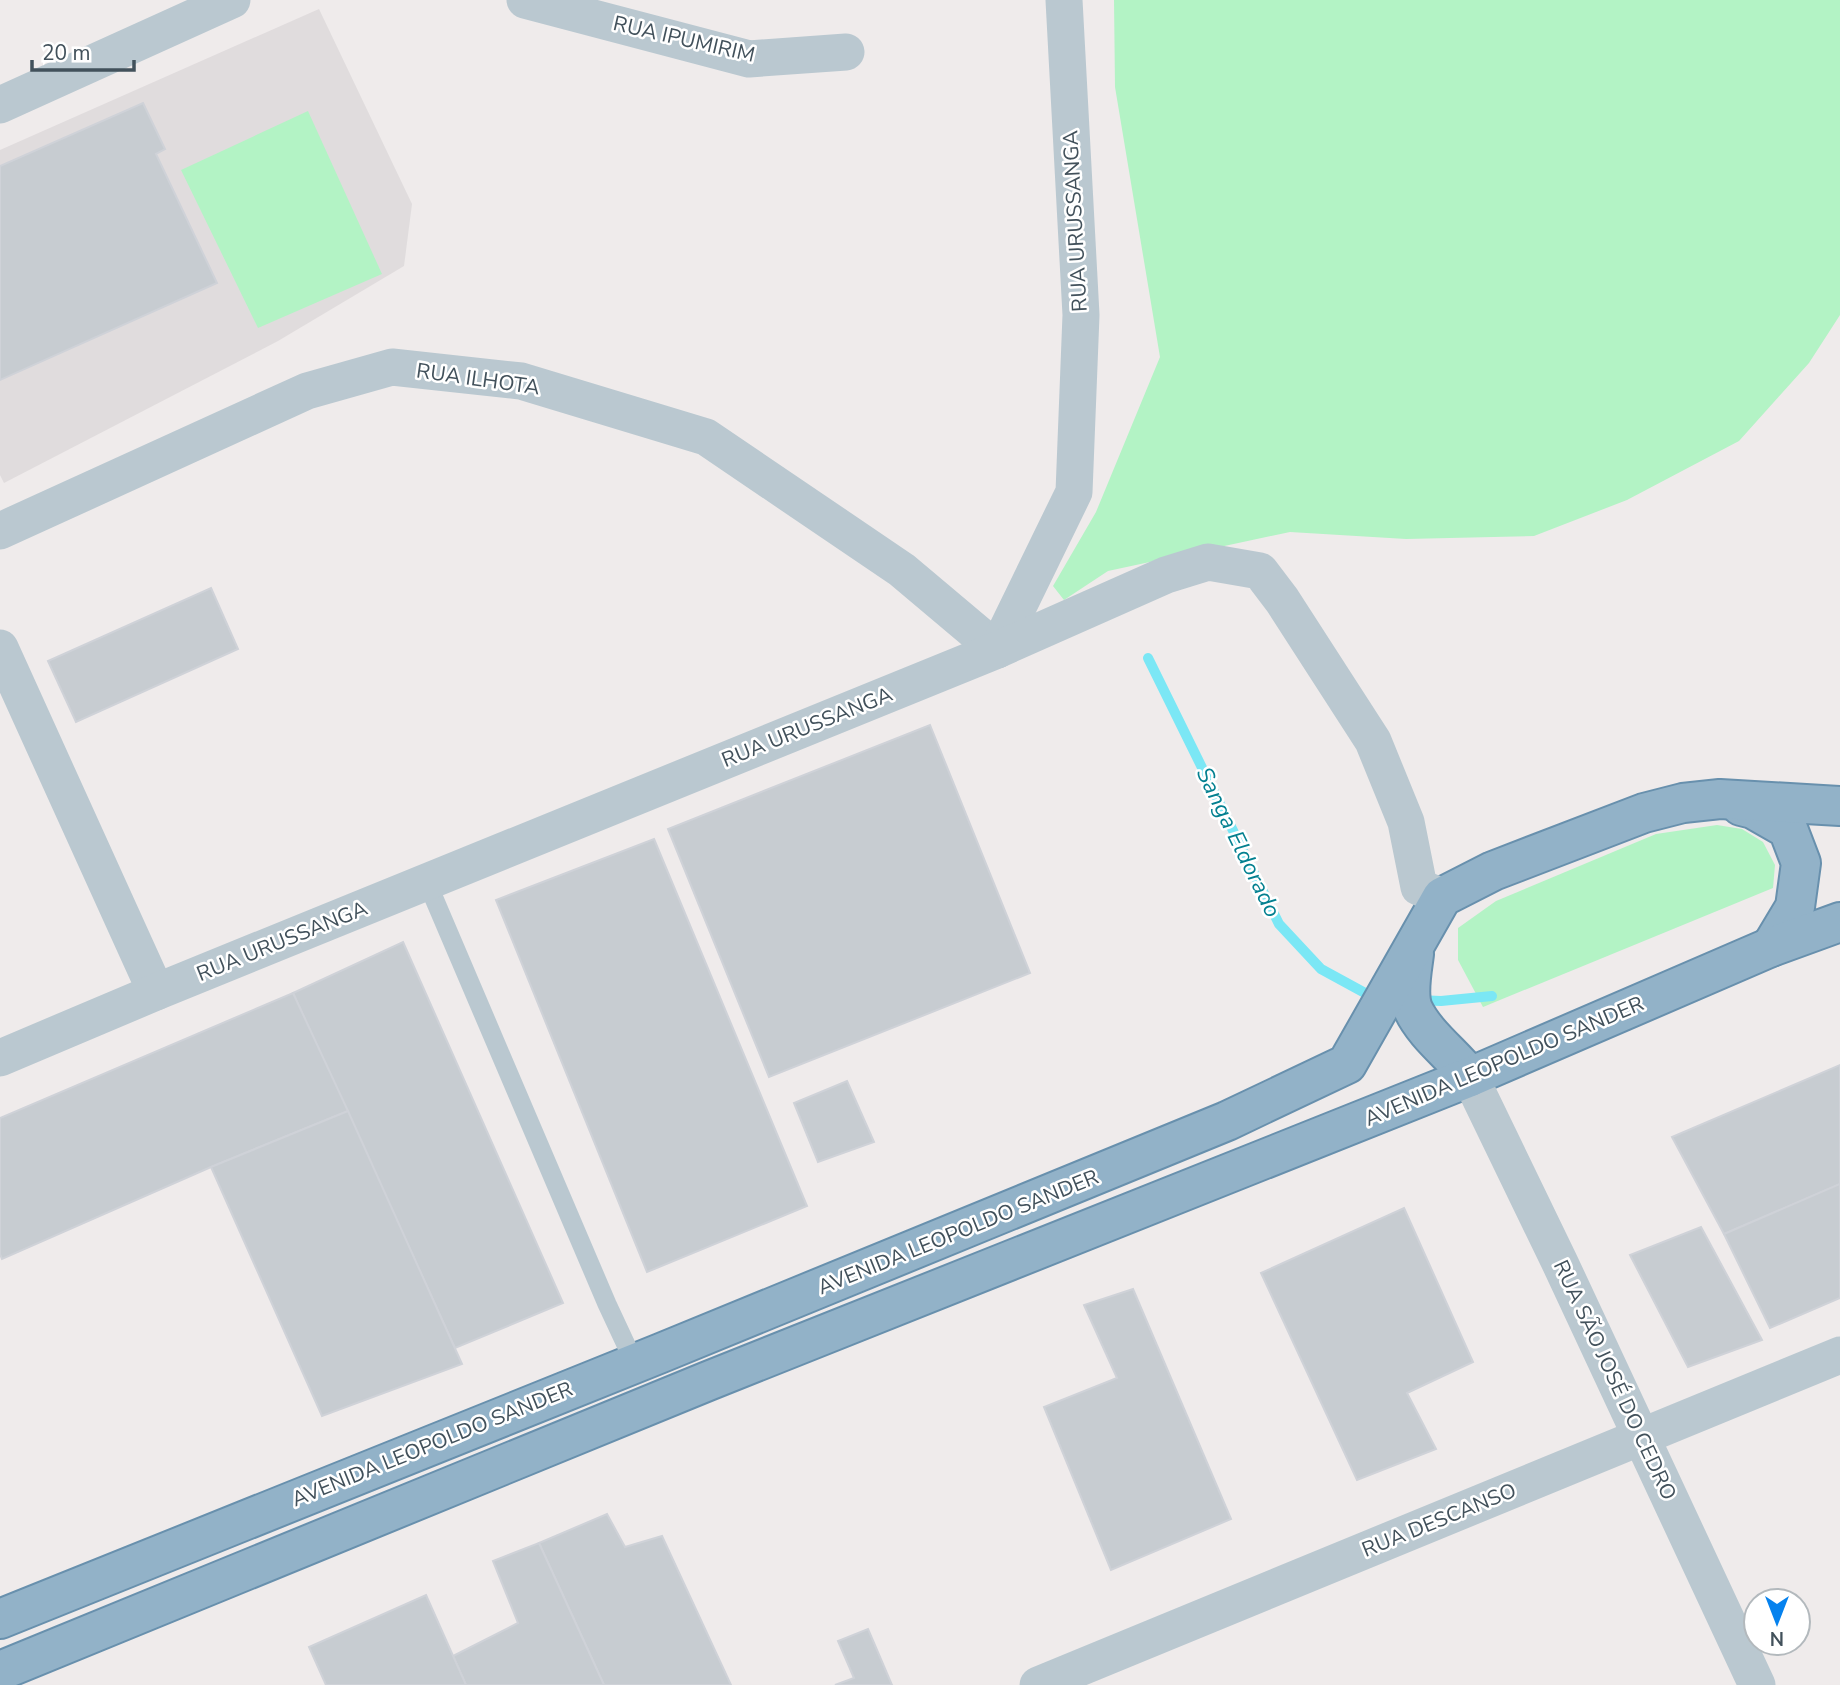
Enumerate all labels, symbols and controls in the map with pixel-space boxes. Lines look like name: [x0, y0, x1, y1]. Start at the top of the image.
street label: RUA IPUMIRIM: [610, 9, 758, 69]
scale bar: [32, 28, 133, 72]
text: 20 m: [42, 39, 91, 67]
street label: RUA URUSSANGA: [1056, 130, 1094, 312]
street label: RUA ILHOTA: [415, 356, 541, 402]
street label: RUA URUSSANGA: [717, 680, 897, 774]
water label: Sanga Eldorado: [1189, 762, 1288, 923]
street label: RUA URUSSANGA: [192, 894, 372, 988]
street label: AVENIDA LEOPOLDO SANDER: [1360, 989, 1648, 1133]
street label: AVENIDA LEOPOLDO SANDER: [813, 1163, 1103, 1301]
street label: RUA SÃO JOSÉ DO CEDRO: [1547, 1255, 1683, 1505]
street label: AVENIDA LEOPOLDO SANDER: [287, 1375, 577, 1513]
street label: RUA DESCANSO: [1358, 1476, 1520, 1564]
north arrow: [1742, 1587, 1812, 1657]
text: N: [1770, 1625, 1784, 1651]

